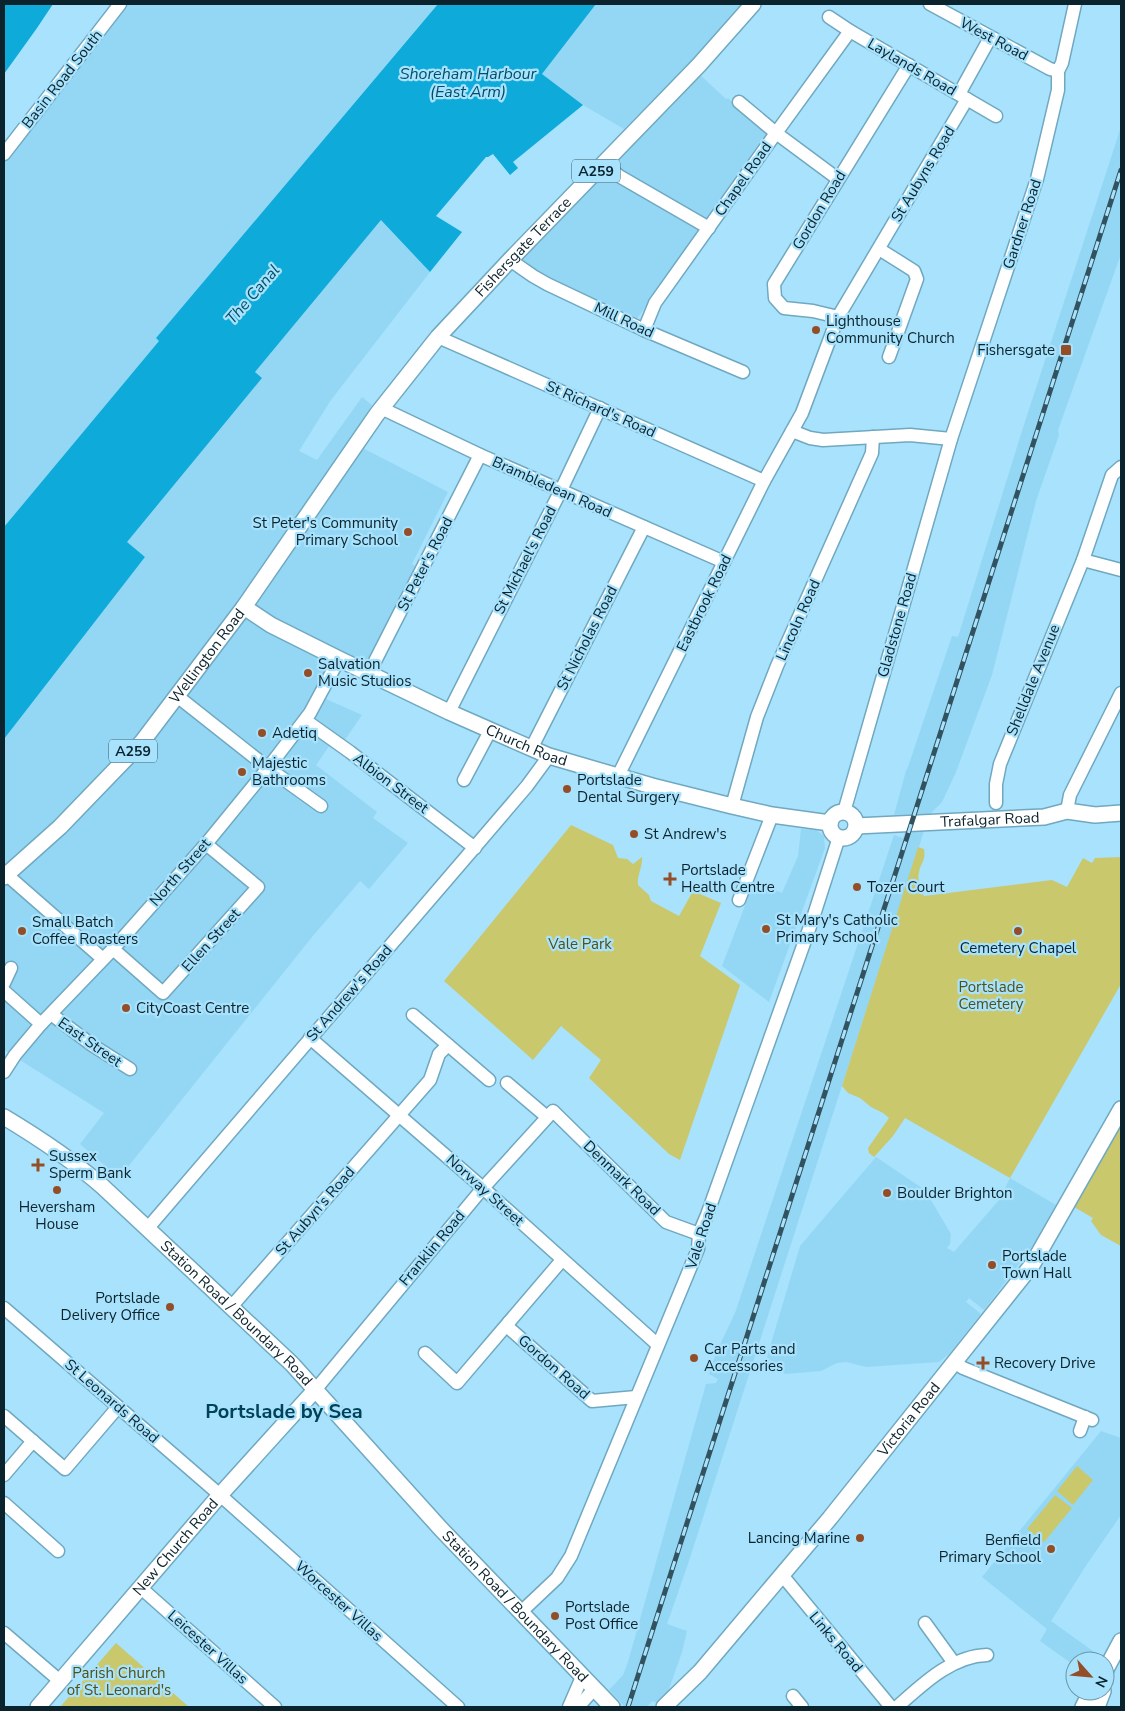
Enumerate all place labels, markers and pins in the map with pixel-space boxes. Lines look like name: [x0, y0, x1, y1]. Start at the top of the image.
place label: Lighthouse Community Church: [826, 311, 955, 348]
marker: Lighthouse Community Church: [810, 324, 822, 336]
place label: Fishersgate: [977, 340, 1055, 360]
marker: Fishersgate: [1059, 343, 1073, 357]
place label: St Peter's Community Primary School: [253, 513, 399, 550]
marker: St Peter's Community Primary School: [402, 526, 414, 538]
place label: Salvation Music Studios: [318, 654, 411, 691]
marker: Salvation Music Studios: [302, 667, 314, 679]
place label: Adetiq: [272, 723, 317, 743]
marker: Adetiq: [256, 727, 268, 739]
place label: Majestic Bathrooms: [252, 753, 326, 790]
marker: Majestic Bathrooms: [236, 766, 248, 778]
place label: Portslade Dental Surgery: [577, 770, 680, 807]
marker: Portslade Dental Surgery: [561, 783, 573, 795]
place label: St Andrew's: [644, 824, 727, 844]
marker: St Andrew's: [628, 828, 640, 840]
place label: Portslade Health Centre: [681, 860, 775, 897]
marker: Portslade Health Centre: [663, 872, 677, 886]
place label: Tozer Court: [867, 877, 945, 897]
marker: Tozer Court: [851, 881, 863, 893]
place label: St Mary's Catholic Primary School: [776, 910, 898, 947]
place label: Small Batch Coffee Roasters: [32, 912, 138, 949]
marker: St Mary's Catholic Primary School: [760, 923, 772, 935]
marker: Small Batch Coffee Roasters: [16, 925, 28, 937]
marker: Cemetery Chapel: [1012, 925, 1024, 937]
place label: Cemetery Chapel: [960, 938, 1077, 958]
place label: CityCoast Centre: [136, 998, 249, 1018]
marker: CityCoast Centre: [120, 1002, 132, 1014]
place label: Sussex Sperm Bank: [49, 1146, 132, 1183]
marker: Sussex Sperm Bank: [31, 1158, 45, 1172]
place label: Boulder Brighton: [897, 1183, 1013, 1203]
marker: Heversham House: [51, 1184, 63, 1196]
marker: Boulder Brighton: [881, 1187, 893, 1199]
place label: Heversham House: [19, 1197, 95, 1234]
place label: Portslade Town Hall: [1002, 1246, 1072, 1283]
marker: Portslade Town Hall: [986, 1259, 998, 1271]
place label: Portslade Delivery Office: [61, 1288, 160, 1325]
marker: Portslade Delivery Office: [164, 1301, 176, 1313]
place label: Car Parts and Accessories: [704, 1339, 795, 1376]
marker: Car Parts and Accessories: [688, 1352, 700, 1364]
place label: Recovery Drive: [994, 1353, 1095, 1373]
marker: Recovery Drive: [976, 1356, 990, 1370]
place label: Lancing Marine: [748, 1528, 850, 1548]
place label: Benfield Primary School: [939, 1530, 1042, 1567]
marker: Lancing Marine: [854, 1532, 866, 1544]
marker: Benfield Primary School: [1045, 1543, 1057, 1555]
place label: Portslade Post Office: [565, 1597, 638, 1634]
marker: Portslade Post Office: [549, 1610, 561, 1622]

